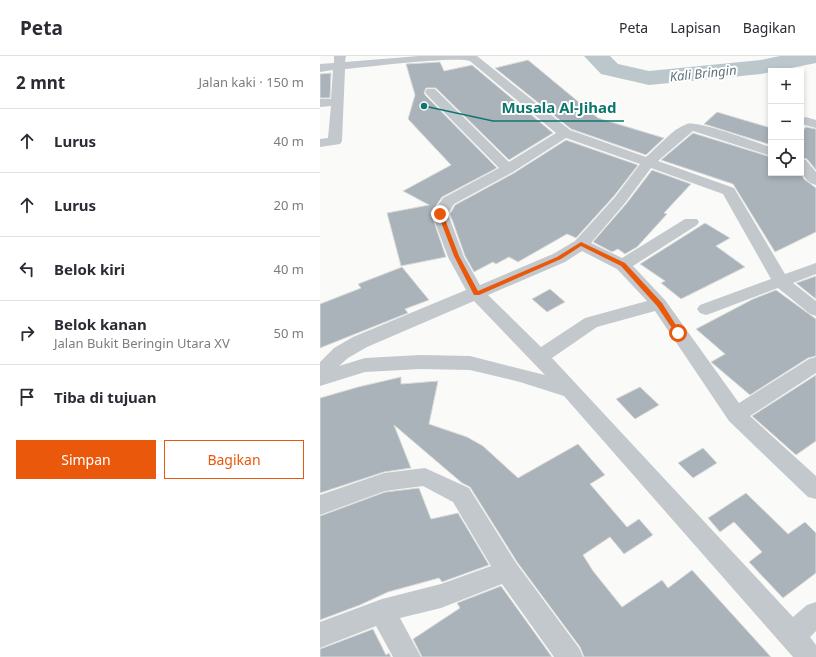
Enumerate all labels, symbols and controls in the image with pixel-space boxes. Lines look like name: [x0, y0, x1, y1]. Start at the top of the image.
text: Peta: [20, 15, 63, 41]
text: Peta: [619, 18, 648, 37]
text: Lapisan: [670, 18, 721, 37]
text: Bagikan: [743, 18, 796, 37]
water label: Kali Bringin: [669, 61, 737, 85]
map controls: [768, 68, 804, 176]
button: +: [768, 68, 804, 104]
text: 2 mnt: [16, 71, 65, 94]
text: Jalan kaki · 150 m: [198, 73, 304, 91]
callout: Musala Al-Jihad: [493, 94, 624, 121]
text: Musala Al-Jihad: [501, 97, 617, 117]
button: −: [768, 104, 804, 140]
icon: ahead: [16, 130, 38, 152]
text: Lurus: [54, 131, 96, 151]
text: 40 m: [274, 132, 304, 150]
button: locate: [768, 140, 804, 176]
icon: ahead: [16, 194, 38, 216]
text: Lurus: [54, 195, 96, 215]
text: 20 m: [274, 196, 304, 214]
route end: [431, 205, 449, 223]
icon: left: [16, 258, 38, 280]
text: Belok kiri: [54, 259, 125, 279]
text: 40 m: [274, 260, 304, 278]
text: Belok kanan: [54, 314, 147, 334]
icon: right: [16, 322, 38, 344]
text: 50 m: [274, 324, 304, 342]
route start: [669, 324, 687, 342]
text: Jalan Bukit Beringin Utara XV: [54, 334, 230, 352]
icon: arrive: [16, 386, 38, 408]
text: Tiba di tujuan: [54, 387, 157, 407]
button: Simpan: [16, 440, 156, 479]
button: Bagikan: [164, 440, 304, 479]

